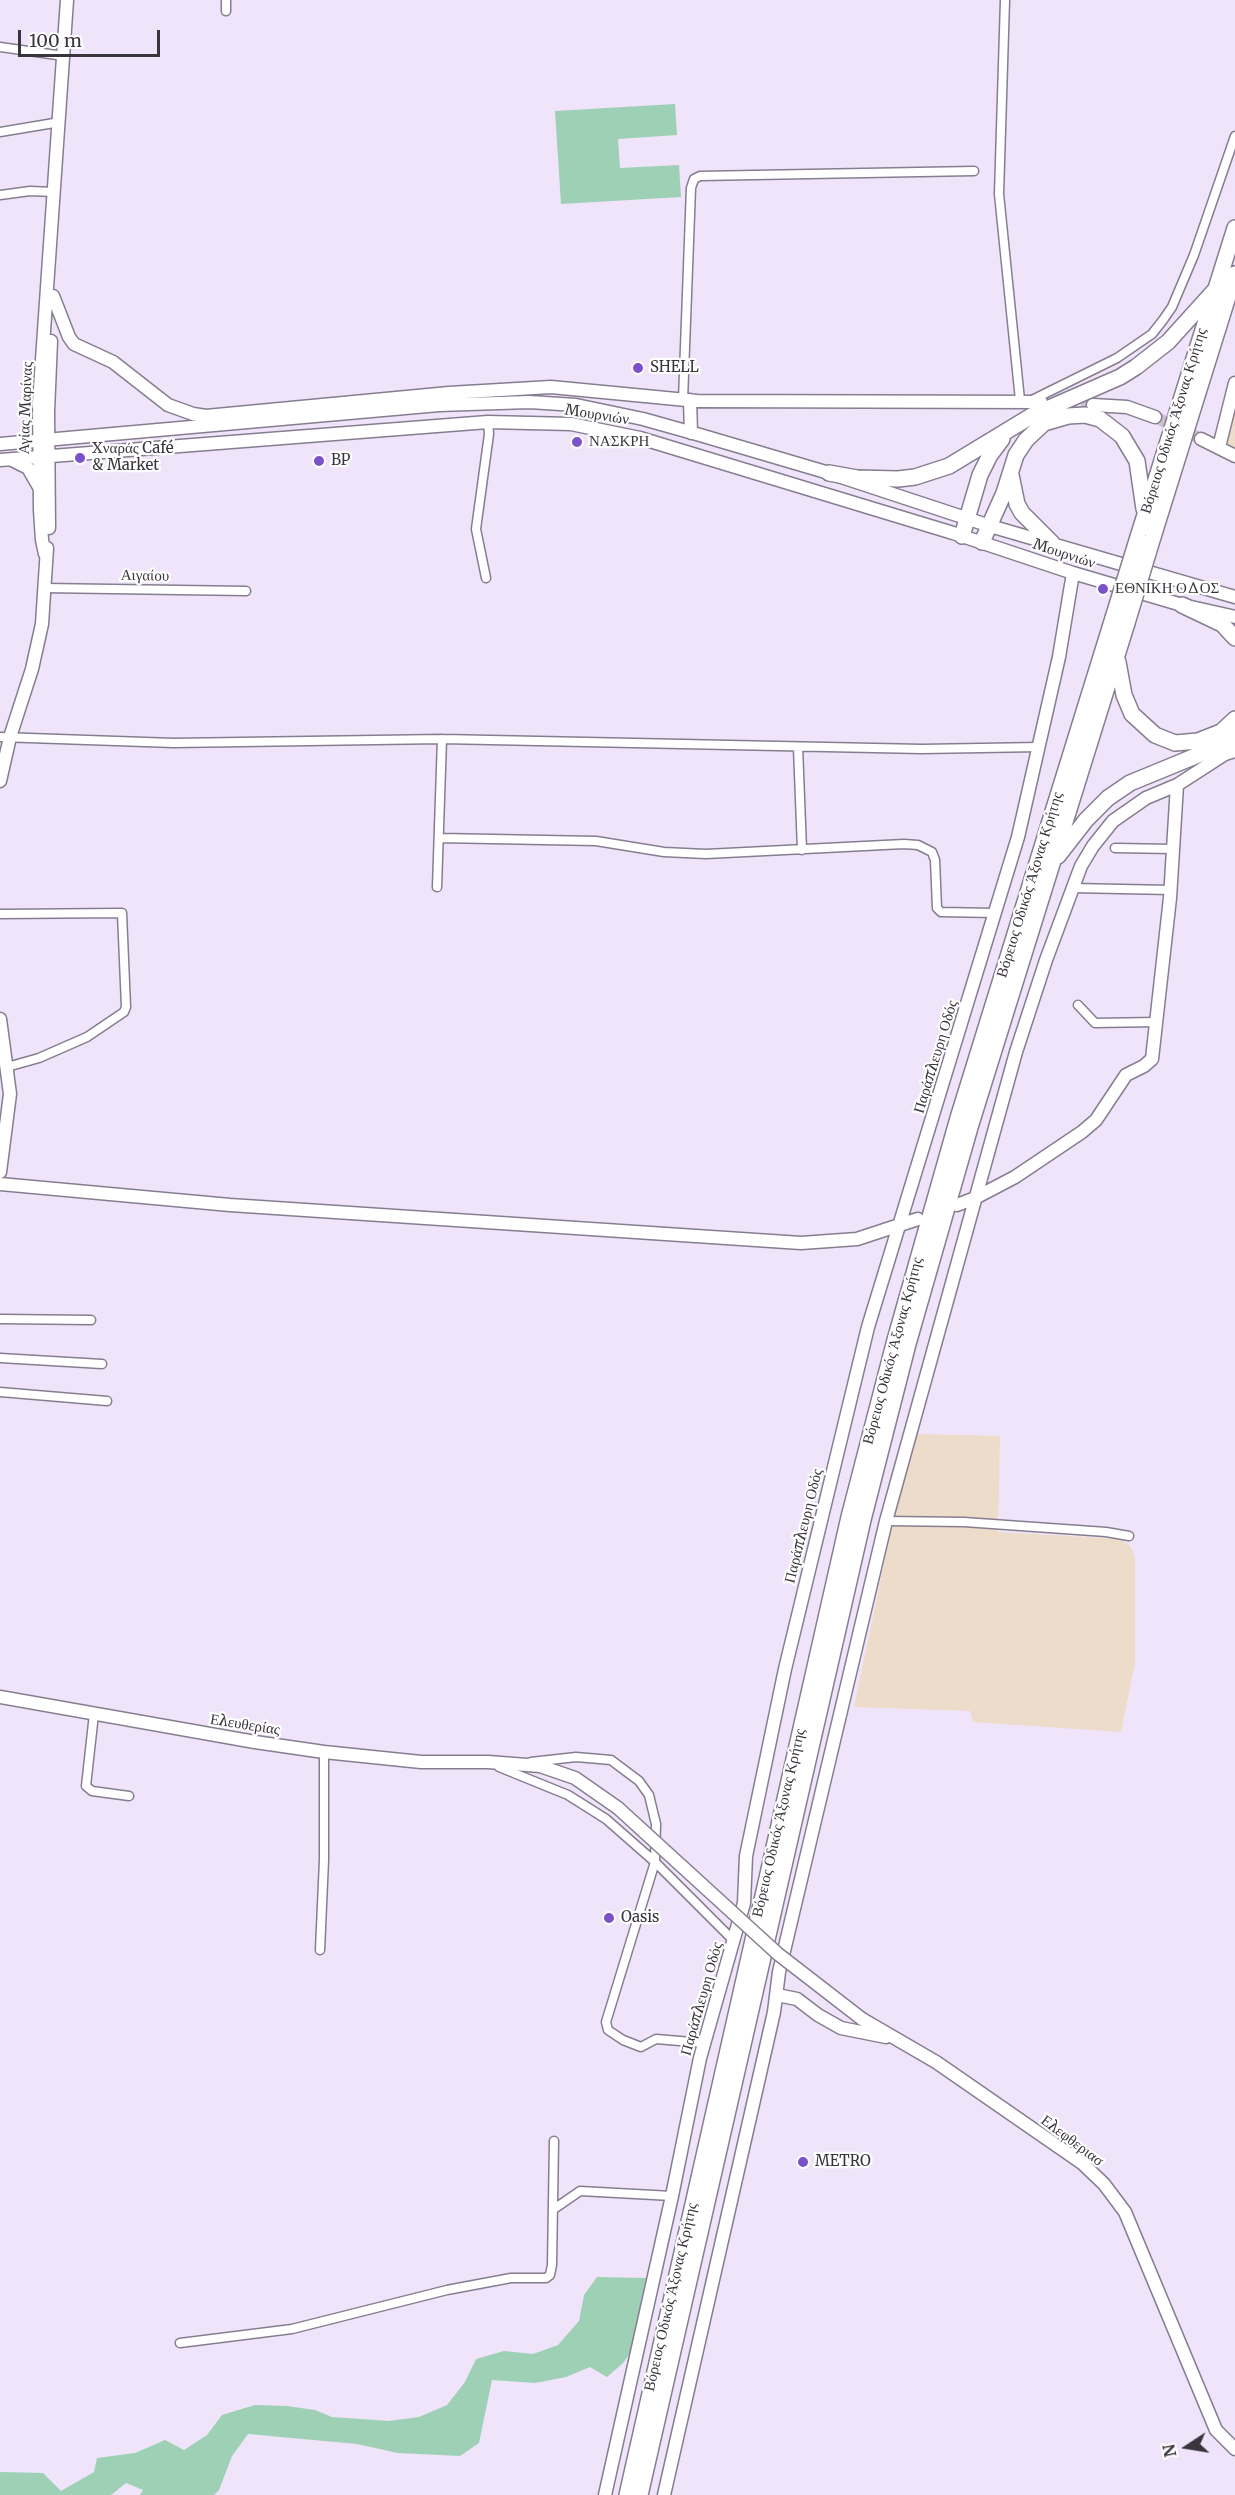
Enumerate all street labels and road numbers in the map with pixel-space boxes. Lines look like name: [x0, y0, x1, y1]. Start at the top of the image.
street label: Βόρειος Οδικός Άξονας Κρήτης: [1137, 326, 1211, 516]
street label: Αγίας Μαρίνας: [15, 361, 37, 455]
street label: Μουρνιών: [564, 401, 630, 429]
street label: Μουρνιών: [1030, 535, 1098, 573]
street label: Αιγαίου: [121, 567, 169, 585]
street label: Βόρειος Οδικός Άξονας Κρήτης: [993, 790, 1067, 980]
street label: Παράπλευρη Οδός: [910, 998, 962, 1116]
street label: Βόρειος Οδικός Άξονας Κρήτης: [859, 1255, 927, 1447]
street label: Παράπλευρη Οδός: [781, 1467, 827, 1585]
street label: Ελευθερίας: [209, 1711, 281, 1739]
street label: Βόρειος Οδικός Άξονας Κρήτης: [749, 1727, 809, 1919]
street label: Παράπλευρη Οδός: [677, 1940, 727, 2058]
street label: Ελεφθεριασ: [1037, 2112, 1107, 2170]
street label: Βόρειος Οδικός Άξονας Κρήτης: [641, 2201, 701, 2393]

